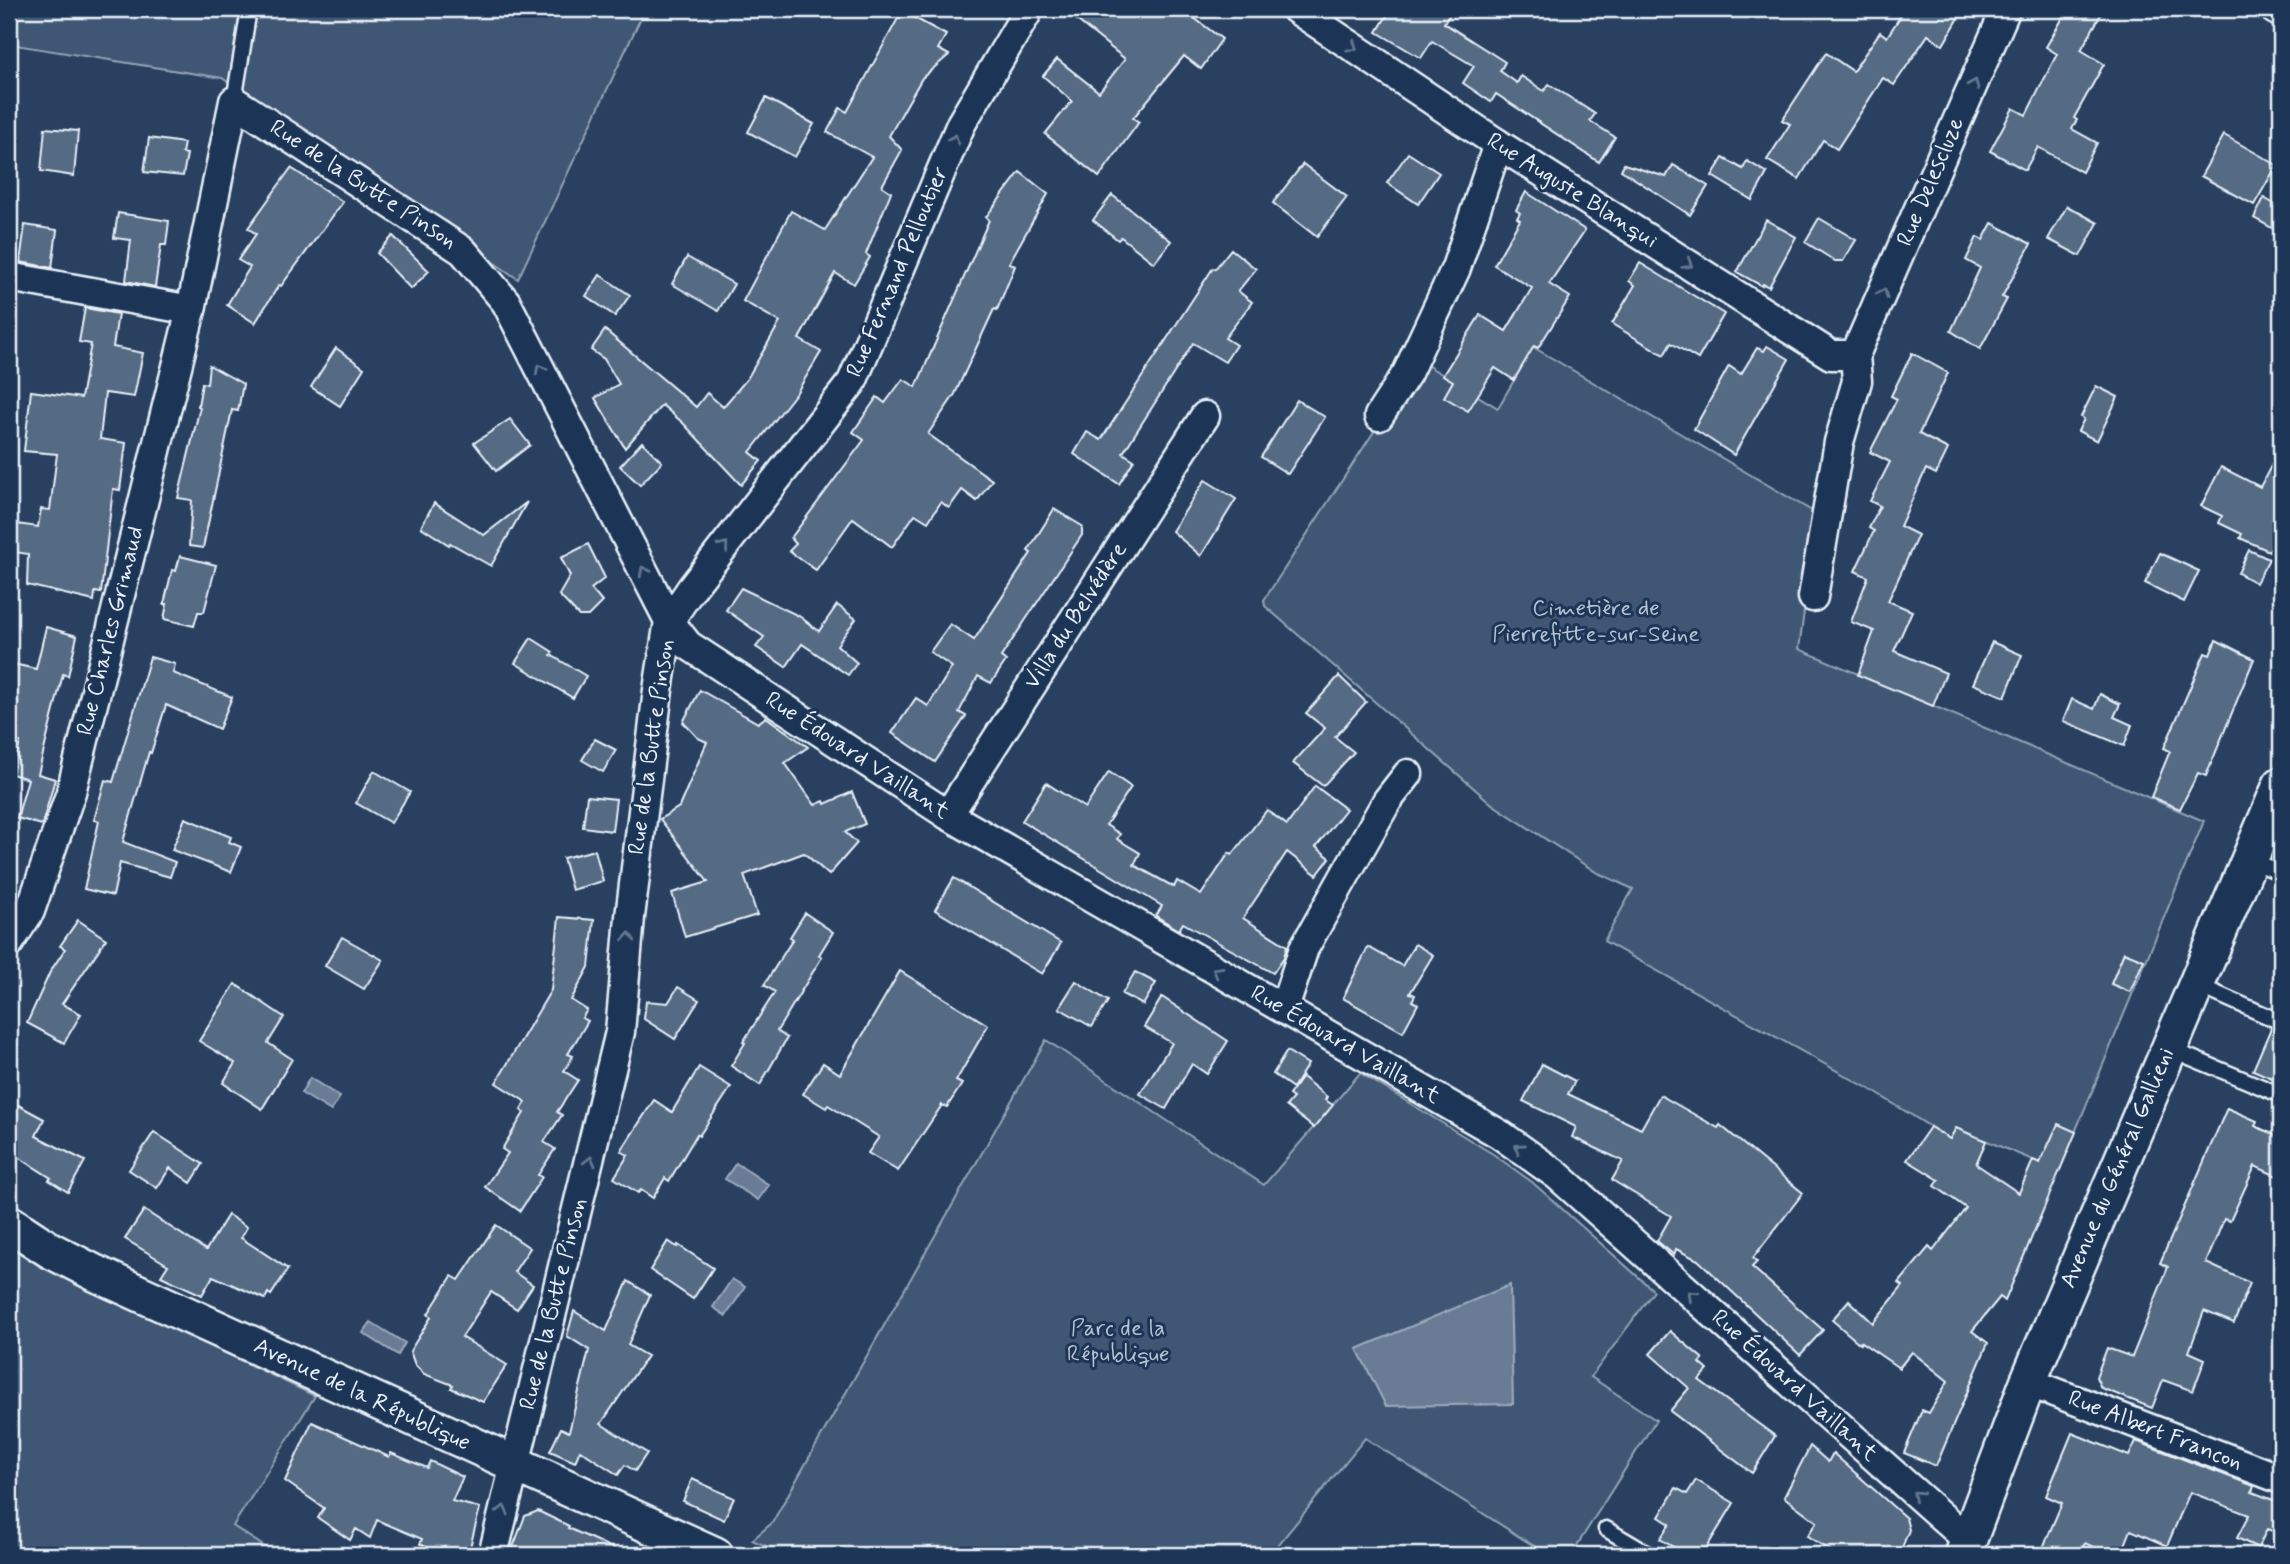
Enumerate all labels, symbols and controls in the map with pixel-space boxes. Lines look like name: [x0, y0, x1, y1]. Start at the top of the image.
one-way arrow: [1345, 39, 1358, 51]
one-way arrow: [1965, 79, 1979, 91]
street label: Rue de la Butte Pinson: [264, 113, 462, 257]
street label: Rue Delescluze: [1890, 113, 1972, 251]
street label: Rue Auguste Blanqui: [1481, 126, 1663, 256]
one-way arrow: [946, 133, 960, 145]
street label: Rue Fernand Pelloutier: [840, 162, 956, 382]
one-way arrow: [1680, 256, 1693, 269]
one-way arrow: [1875, 288, 1889, 300]
one-way arrow: [535, 364, 548, 376]
street label: Rue Charles Grimaud: [70, 523, 152, 739]
street label: Villa du Belvédère: [1017, 537, 1135, 695]
one-way arrow: [716, 542, 728, 555]
one-way arrow: [638, 566, 652, 578]
park label: Cimetière de Pierrefitte-sur-Seine: [1492, 594, 1700, 650]
street label: Rue de la Butte Pinson: [622, 637, 682, 857]
street label: Rue Édouard Vaillant: [759, 684, 956, 827]
one-way arrow: [621, 931, 636, 943]
one-way arrow: [1212, 966, 1225, 979]
street label: Rue Édouard Vaillant: [1245, 978, 1446, 1112]
street label: Avenue du Général Gallieni: [2054, 1043, 2182, 1293]
one-way arrow: [1514, 1144, 1527, 1156]
one-way arrow: [582, 1155, 596, 1167]
street label: Rue de la Butte Pinson: [513, 1195, 595, 1413]
one-way arrow: [1687, 1291, 1700, 1303]
street label: Rue Édouard Vaillant: [1704, 1303, 1885, 1469]
park label: Parc de la République: [1067, 1314, 1169, 1370]
street label: Avenue de la République: [249, 1332, 475, 1458]
street label: Rue Albert Francon: [2063, 1384, 2247, 1478]
one-way arrow: [1912, 1491, 1925, 1503]
one-way arrow: [495, 1504, 509, 1516]

